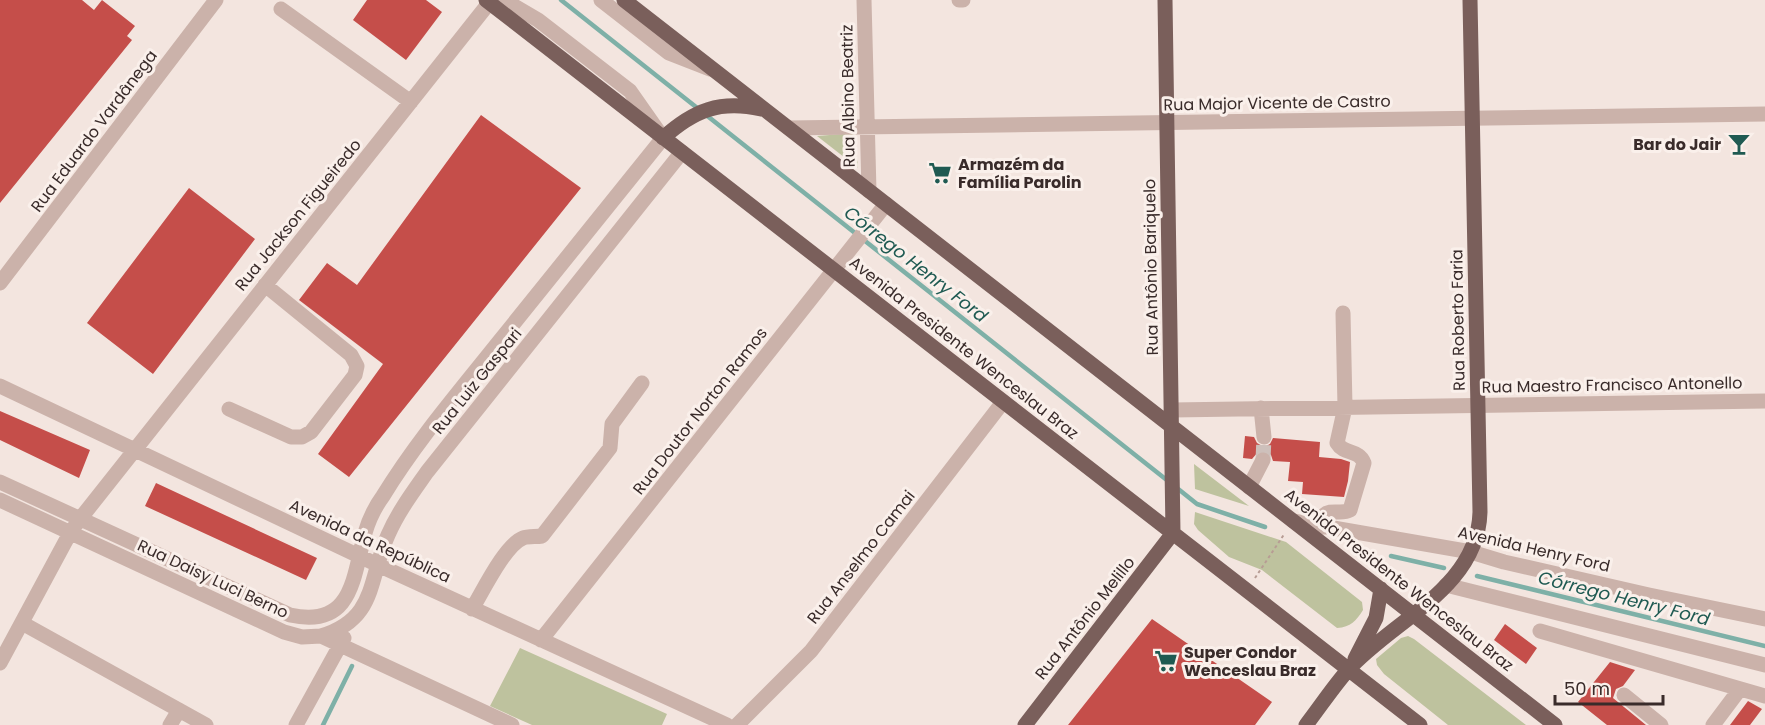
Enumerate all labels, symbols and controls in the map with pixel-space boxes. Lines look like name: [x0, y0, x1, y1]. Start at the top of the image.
street label: Rua Albino Beatriz: [835, 24, 861, 168]
street label: Rua Eduardo Vardânega: [25, 45, 163, 217]
street label: Rua Major Vicente de Castro: [1163, 90, 1391, 116]
bar icon: Bar do Jair: [1726, 131, 1752, 157]
place label: Bar do Jair: [1633, 133, 1721, 156]
street label: Rua Jackson Figueiredo: [230, 134, 366, 296]
place label: Armazém da Família Parolin: [958, 153, 1082, 194]
supermarket icon: Armazém da Família Parolin: [927, 160, 953, 186]
street label: Rua Antônio Bariquelo: [1138, 179, 1164, 355]
water label: Córrego Henry Ford: [839, 200, 994, 328]
street label: Rua Roberto Faria: [1445, 249, 1471, 391]
street label: Avenida Presidente Wenceslau Braz: [845, 251, 1083, 445]
street label: Rua Doutor Norton Ramos: [627, 322, 773, 500]
street label: Rua Luiz Gaspari: [427, 323, 527, 439]
street label: Rua Maestro Francisco Antonello: [1481, 371, 1743, 399]
street label: Avenida Presidente Wenceslau Braz: [1280, 483, 1518, 677]
street label: Rua Anselmo Camai: [802, 485, 920, 629]
street label: Avenida da República: [286, 493, 454, 589]
street label: Avenida Henry Ford: [1456, 520, 1612, 578]
street label: Rua Daisy Luci Berno: [134, 534, 292, 624]
street label: Rua Antônio Melillo: [1030, 552, 1140, 684]
water label: Córrego Henry Ford: [1536, 565, 1713, 632]
place label: Super Condor Wenceslau Braz: [1184, 641, 1316, 682]
supermarket icon: Super Condor Wenceslau Braz: [1153, 648, 1179, 674]
scale bar: [1555, 668, 1663, 706]
text: 50 m: [1564, 676, 1610, 701]

